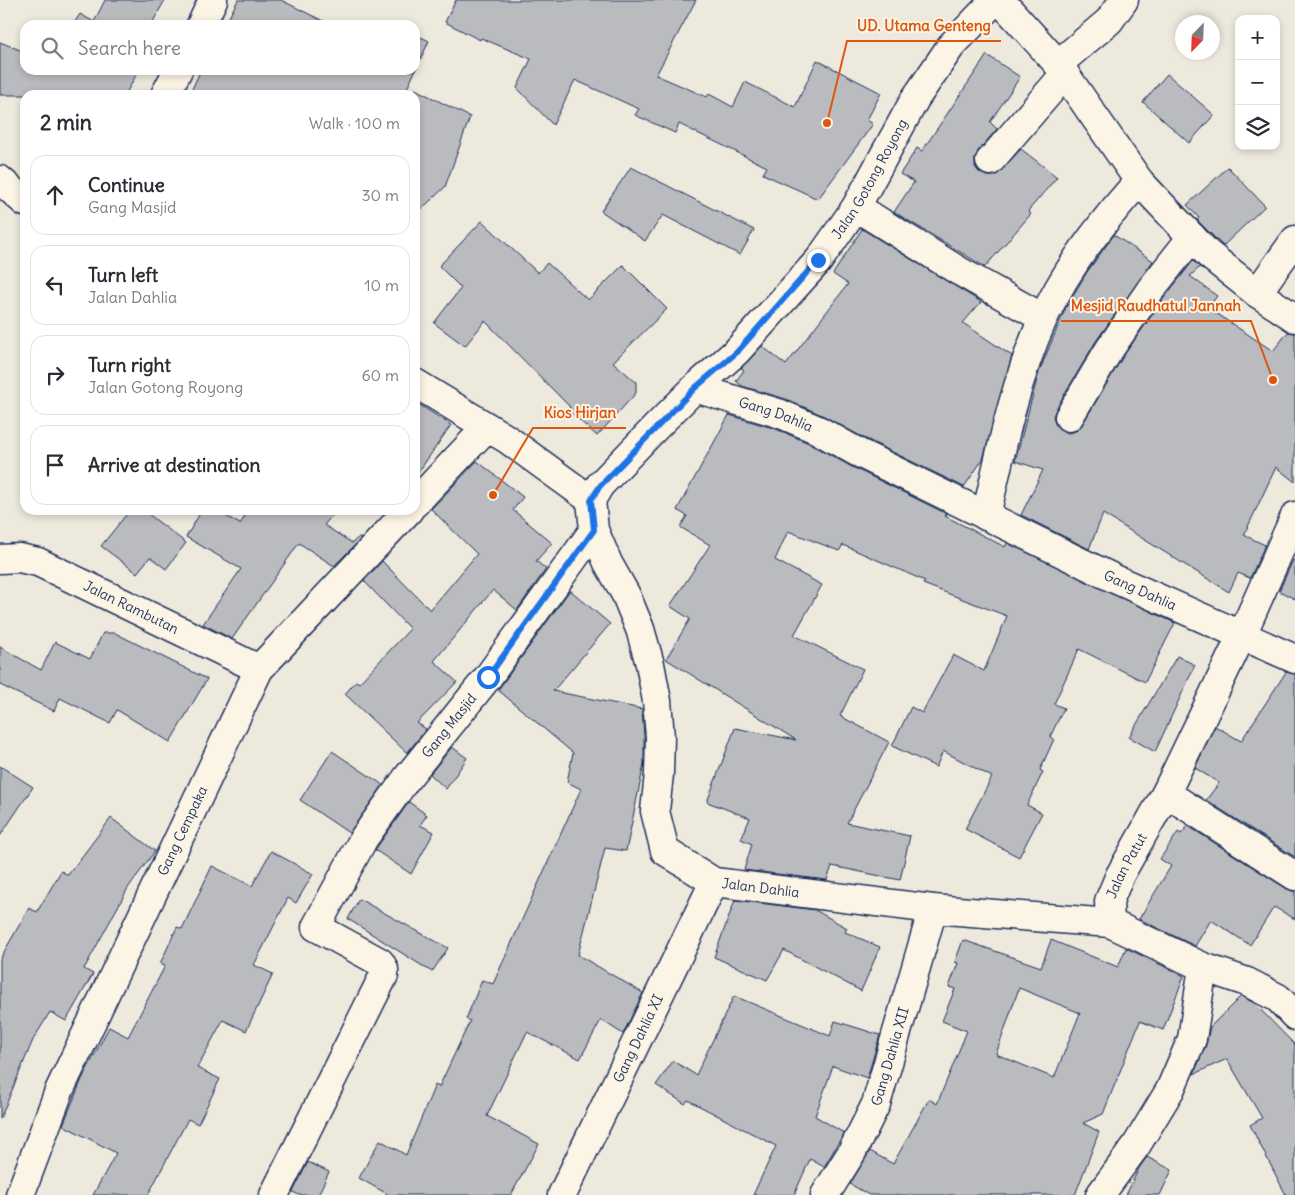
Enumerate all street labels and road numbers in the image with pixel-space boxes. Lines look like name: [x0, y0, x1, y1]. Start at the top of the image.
street label: Jalan Gotong Royong: [828, 116, 911, 242]
street label: Gang Dahlia: [737, 393, 816, 436]
street label: Gang Dahlia: [1101, 566, 1179, 614]
street label: Jalan Rambutan: [81, 576, 182, 638]
street label: Gang Masjid: [418, 690, 480, 762]
street label: Gang Cempaka: [153, 783, 211, 879]
street label: Jalan Patut: [1102, 829, 1151, 901]
street label: Jalan Dahlia: [721, 874, 800, 901]
street label: Gang Dahlia XI: [609, 991, 667, 1086]
street label: Gang Dahlia XII: [867, 1005, 913, 1108]

